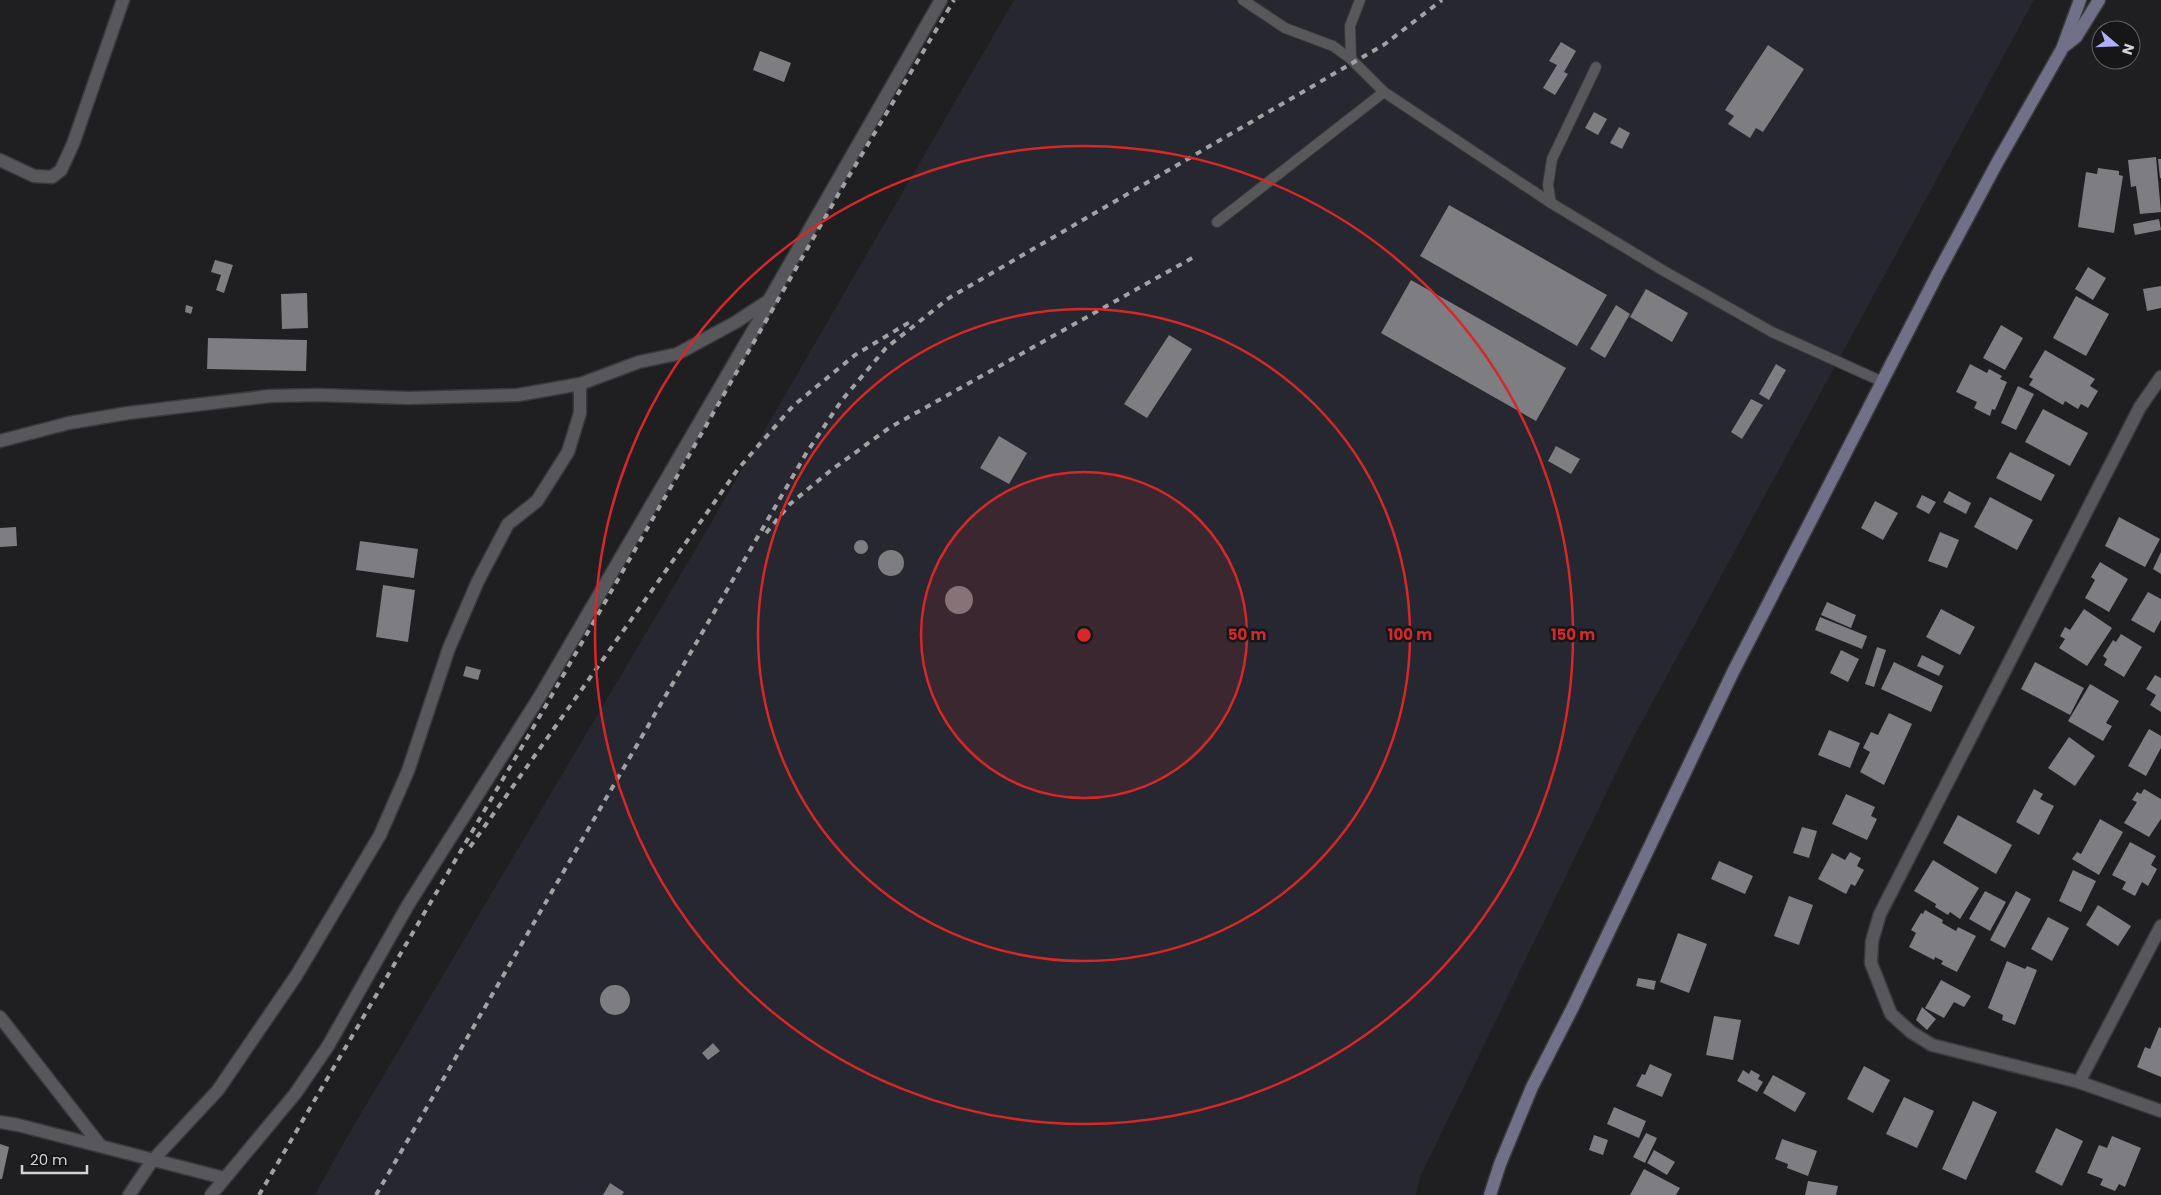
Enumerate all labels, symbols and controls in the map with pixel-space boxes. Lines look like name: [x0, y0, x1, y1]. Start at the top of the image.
north arrow: [2091, 20, 2141, 70]
text: N: [2117, 41, 2139, 57]
text: 50 m: [1228, 624, 1266, 645]
text: 100 m: [1388, 624, 1432, 645]
text: 150 m: [1551, 624, 1595, 645]
centre of rings: [1075, 626, 1093, 644]
scale bar: [22, 1142, 88, 1174]
text: 20 m: [30, 1149, 68, 1170]

